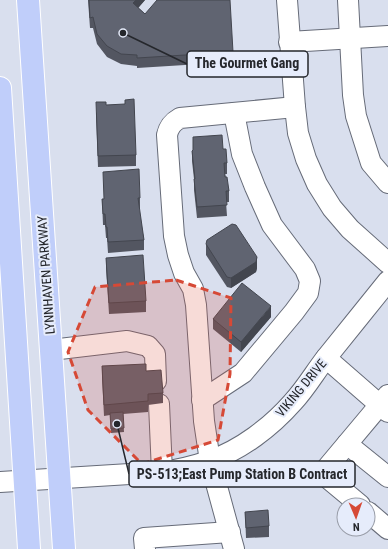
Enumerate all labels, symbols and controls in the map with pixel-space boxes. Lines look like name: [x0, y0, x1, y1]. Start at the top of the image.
callout: The Gourmet Gang: [187, 51, 308, 77]
text: The Gourmet Gang: [195, 55, 299, 71]
street label: LYNNHAVEN PARKWAY: [34, 215, 58, 335]
street label: VIKING DRIVE: [272, 356, 330, 420]
callout: PS-513;East Pump Station B Contract: [129, 461, 355, 487]
text: PS-513;East Pump Station B Contract: [137, 466, 347, 482]
north arrow: [336, 497, 376, 537]
text: N: [352, 520, 360, 533]

